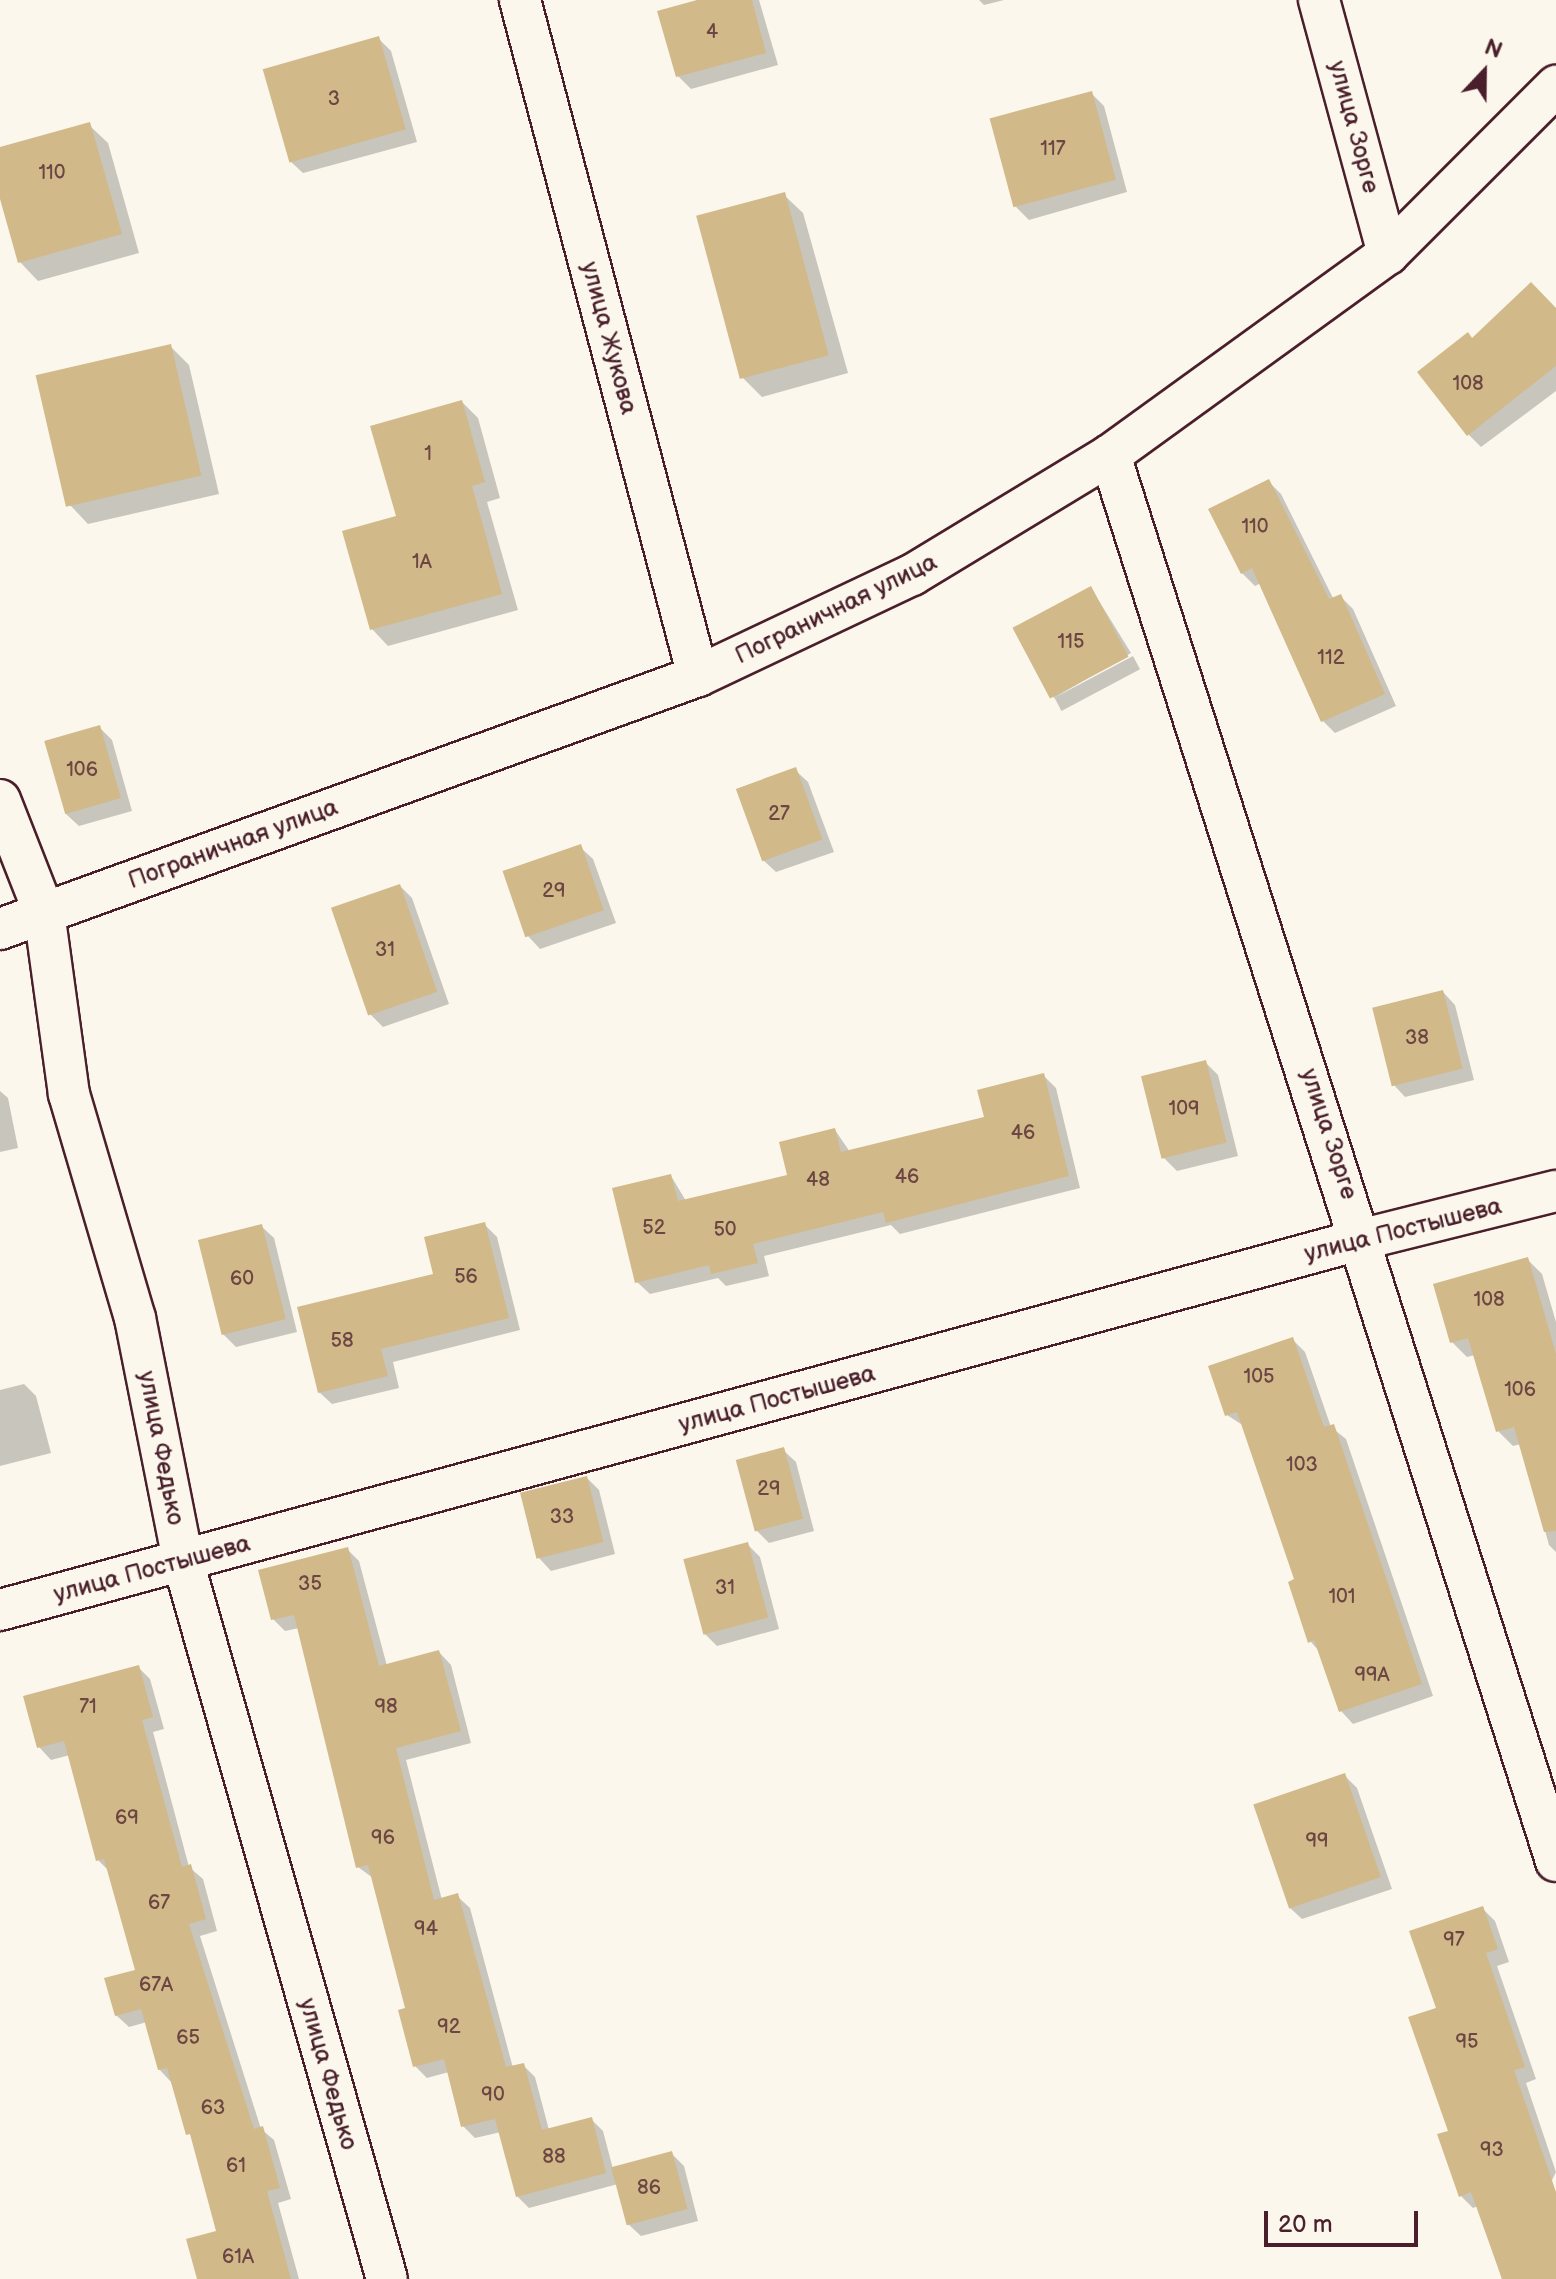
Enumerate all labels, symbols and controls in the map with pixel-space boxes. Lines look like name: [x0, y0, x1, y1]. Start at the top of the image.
house number: 4: [706, 20, 718, 44]
north arrow: [1444, 32, 1524, 112]
text: N: [1480, 34, 1506, 65]
street label: улица Зорге: [1323, 58, 1385, 196]
house number: 3: [328, 87, 340, 111]
house number: 117: [1040, 137, 1066, 161]
house number: 110: [38, 161, 66, 185]
street label: улица Жукова: [575, 259, 643, 417]
house number: 108: [1452, 372, 1484, 396]
house number: 1: [424, 442, 432, 466]
house number: 110: [1241, 515, 1269, 539]
street label: Пограничная улица: [730, 548, 942, 670]
house number: 1А: [412, 550, 432, 574]
house number: 115: [1058, 630, 1084, 654]
house number: 112: [1317, 646, 1345, 670]
house number: 106: [66, 758, 98, 782]
street label: Пограничная улица: [124, 793, 342, 895]
house number: 27: [768, 802, 790, 826]
house number: 29: [542, 879, 566, 903]
house number: 31: [375, 938, 395, 962]
house number: 38: [1405, 1026, 1429, 1050]
street label: улица Зорге: [1294, 1065, 1364, 1203]
house number: 109: [1168, 1097, 1200, 1121]
house number: 46: [1011, 1121, 1035, 1145]
house number: 46: [895, 1165, 919, 1189]
house number: 48: [806, 1168, 830, 1192]
street label: улица Постышева: [1301, 1192, 1505, 1268]
house number: 52: [642, 1216, 666, 1240]
house number: 50: [713, 1218, 737, 1242]
house number: 56: [454, 1265, 478, 1289]
house number: 60: [230, 1267, 254, 1291]
house number: 108: [1473, 1288, 1505, 1312]
house number: 58: [330, 1329, 354, 1353]
street label: улица Постышева: [676, 1359, 878, 1439]
house number: 105: [1244, 1365, 1274, 1389]
street label: улица Федько: [132, 1369, 190, 1527]
house number: 106: [1504, 1378, 1536, 1402]
house number: 103: [1286, 1453, 1318, 1477]
house number: 29: [757, 1477, 781, 1501]
house number: 33: [550, 1505, 574, 1529]
street label: улица Постышева: [51, 1529, 253, 1609]
house number: 35: [298, 1572, 322, 1596]
house number: 31: [715, 1576, 735, 1600]
house number: 101: [1328, 1585, 1356, 1609]
house number: 99А: [1354, 1663, 1390, 1687]
house number: 71: [79, 1695, 97, 1719]
house number: 98: [374, 1695, 398, 1719]
house number: 69: [115, 1806, 139, 1830]
house number: 96: [371, 1826, 395, 1850]
house number: 99: [1305, 1829, 1329, 1853]
house number: 67: [148, 1891, 170, 1915]
house number: 94: [414, 1917, 438, 1941]
house number: 97: [1443, 1928, 1465, 1952]
house number: 67А: [139, 1973, 173, 1997]
street label: улица Федько: [293, 1995, 363, 2153]
house number: 92: [437, 2015, 461, 2039]
house number: 65: [176, 2026, 200, 2050]
house number: 95: [1455, 2030, 1479, 2054]
house number: 90: [481, 2083, 505, 2107]
house number: 63: [201, 2096, 225, 2120]
house number: 93: [1480, 2138, 1504, 2162]
house number: 88: [542, 2145, 566, 2169]
house number: 61: [226, 2154, 246, 2178]
house number: 86: [637, 2176, 661, 2200]
scale bar: [1268, 2195, 1422, 2245]
text: 20 m: [1278, 2210, 1333, 2239]
house number: 61А: [222, 2245, 254, 2269]

